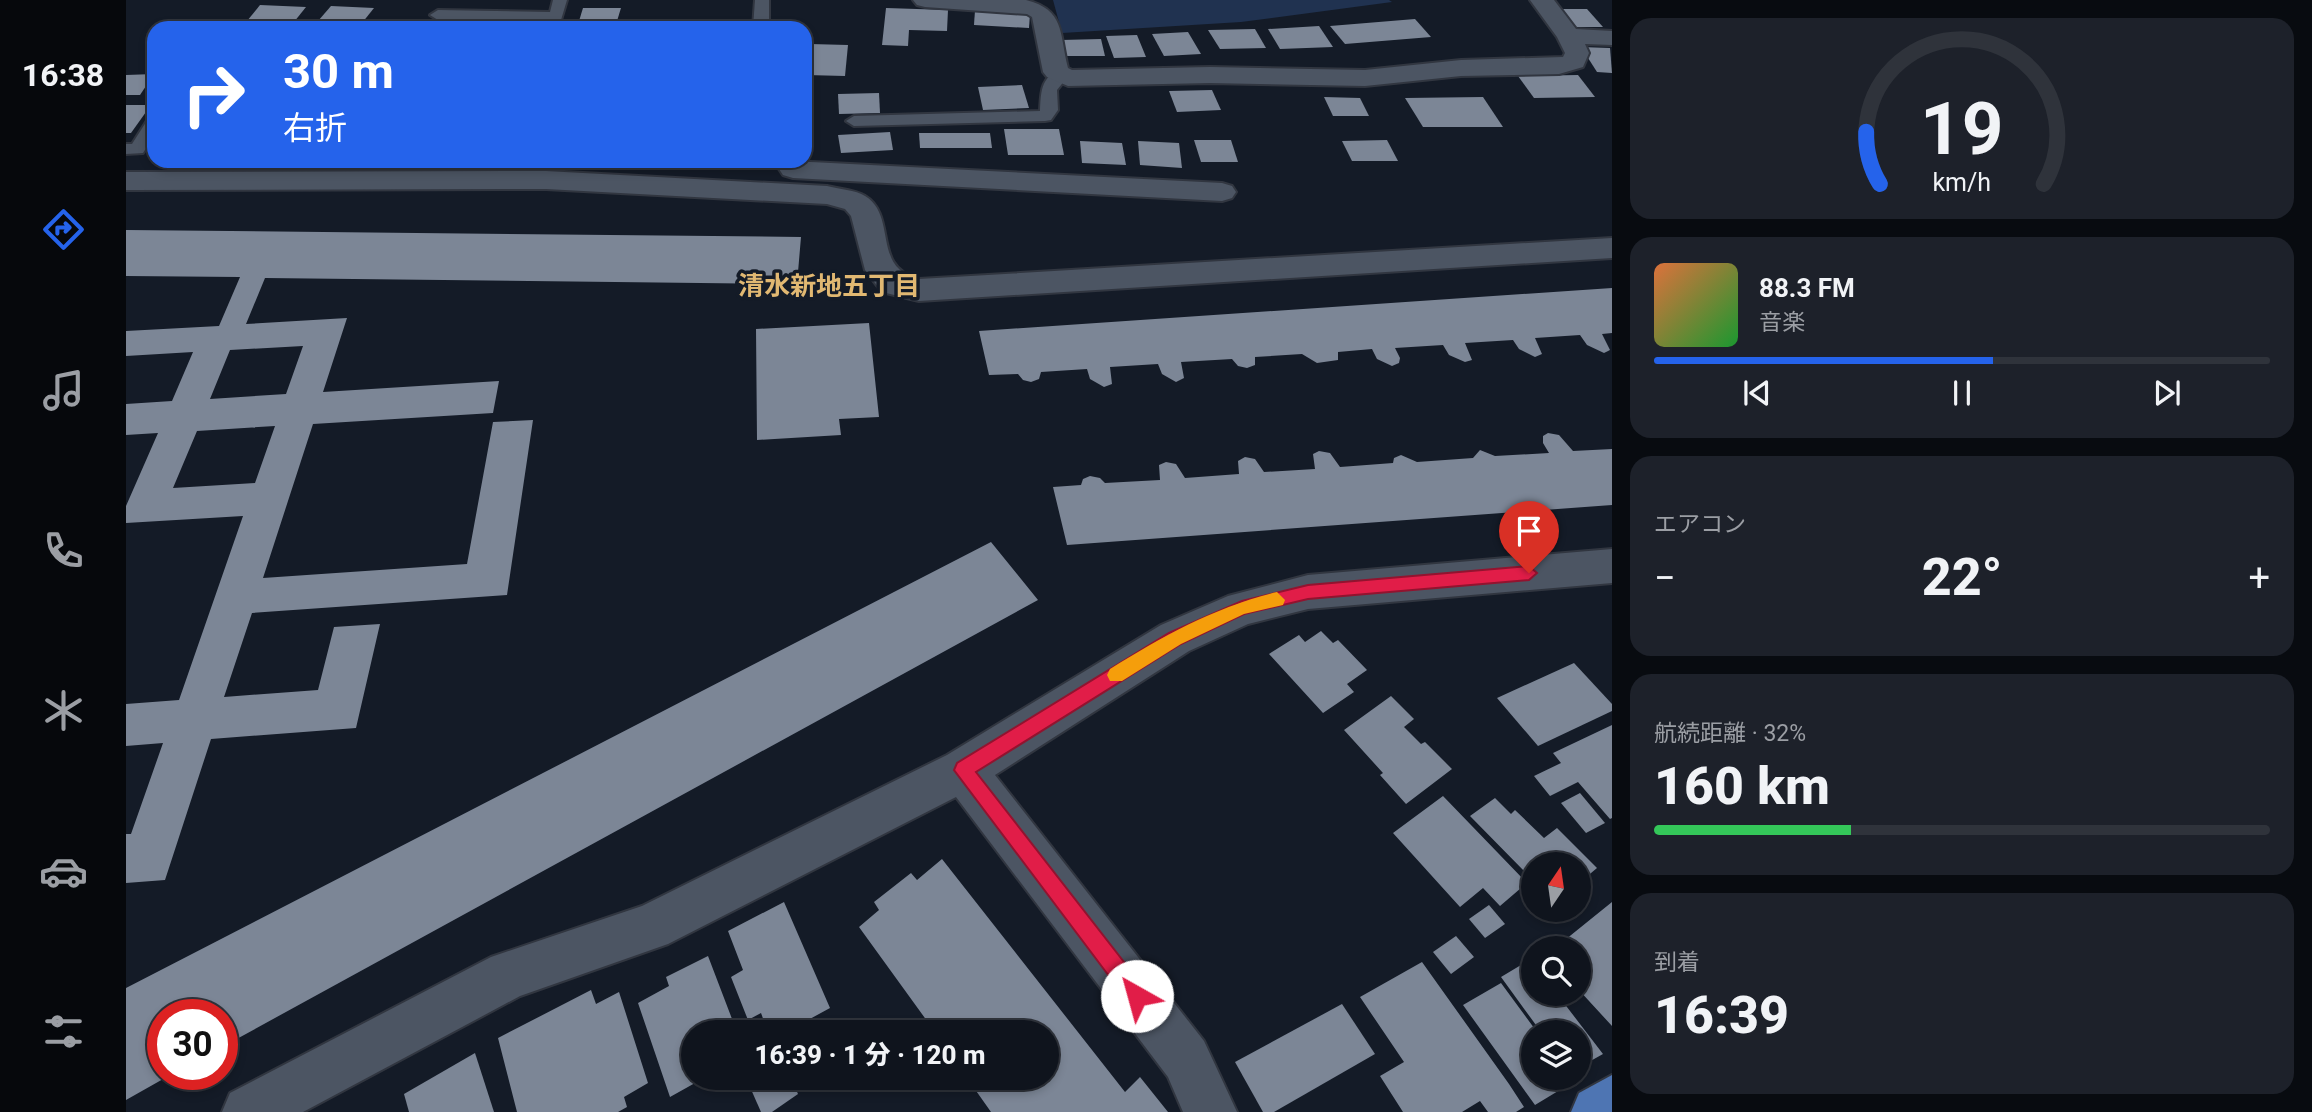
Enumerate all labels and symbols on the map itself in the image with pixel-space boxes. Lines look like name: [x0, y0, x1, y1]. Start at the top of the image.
district label: 清水新地五丁目: [738, 271, 920, 301]
pin: [1499, 501, 1559, 573]
north arrow: [1521, 852, 1591, 922]
position arrow: [1100, 959, 1174, 1033]
speed limit sign: 30: [147, 999, 238, 1090]

